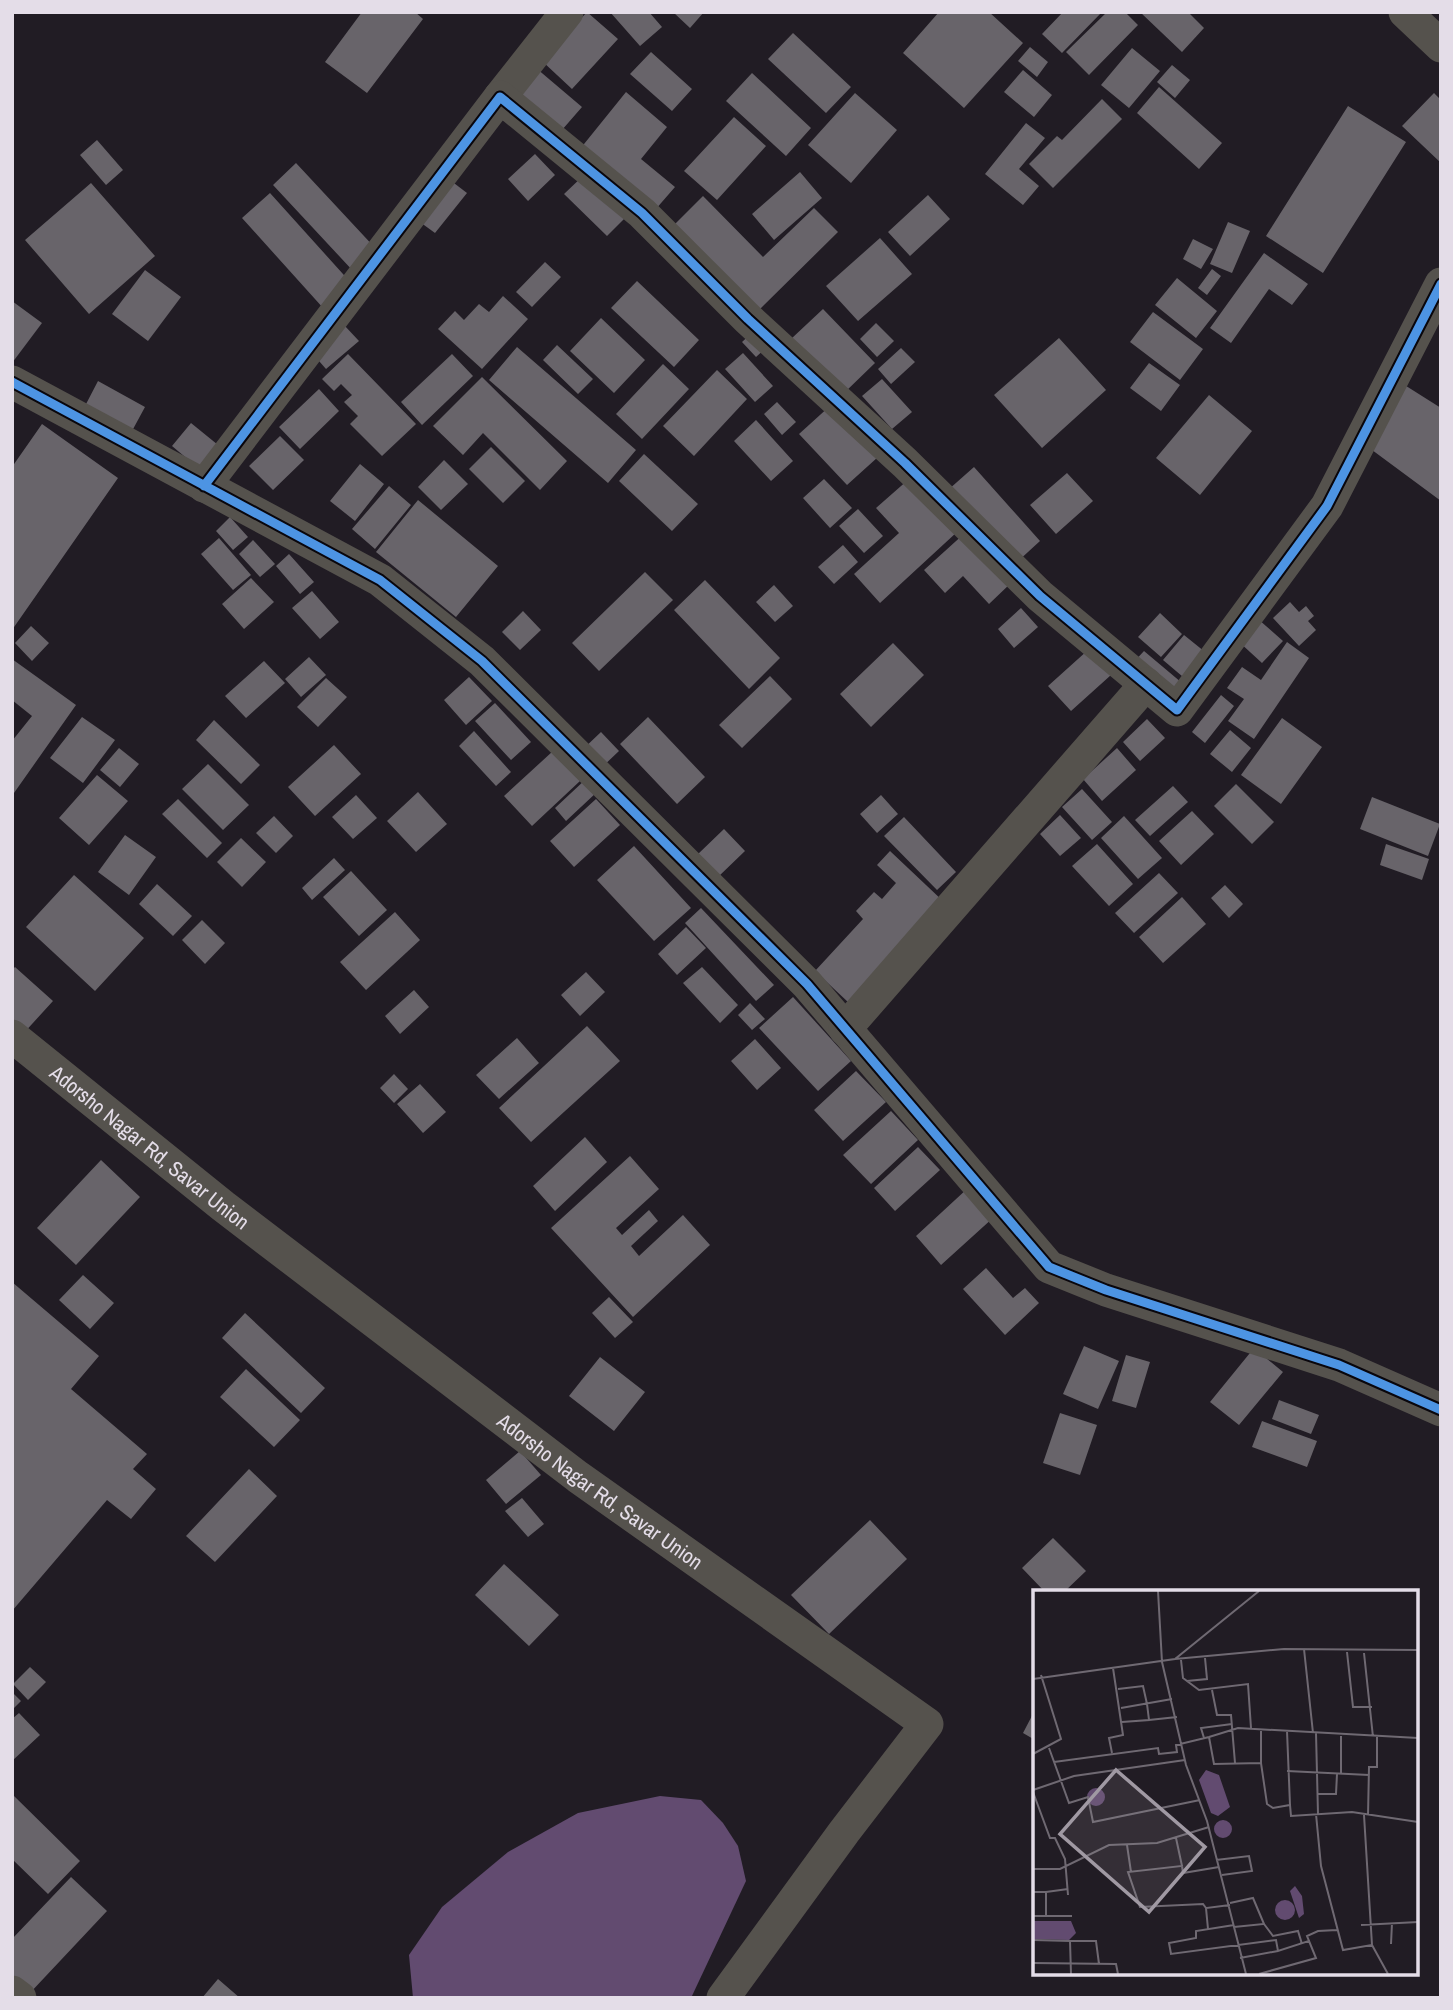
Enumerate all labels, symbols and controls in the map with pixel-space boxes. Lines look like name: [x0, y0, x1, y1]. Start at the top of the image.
street label: Adorsho Nagar Rd, Savar Union: [43, 1057, 256, 1236]
street label: Adorsho Nagar Rd, Savar Union: [491, 1406, 709, 1576]
inset map: [1033, 1590, 1418, 1975]

